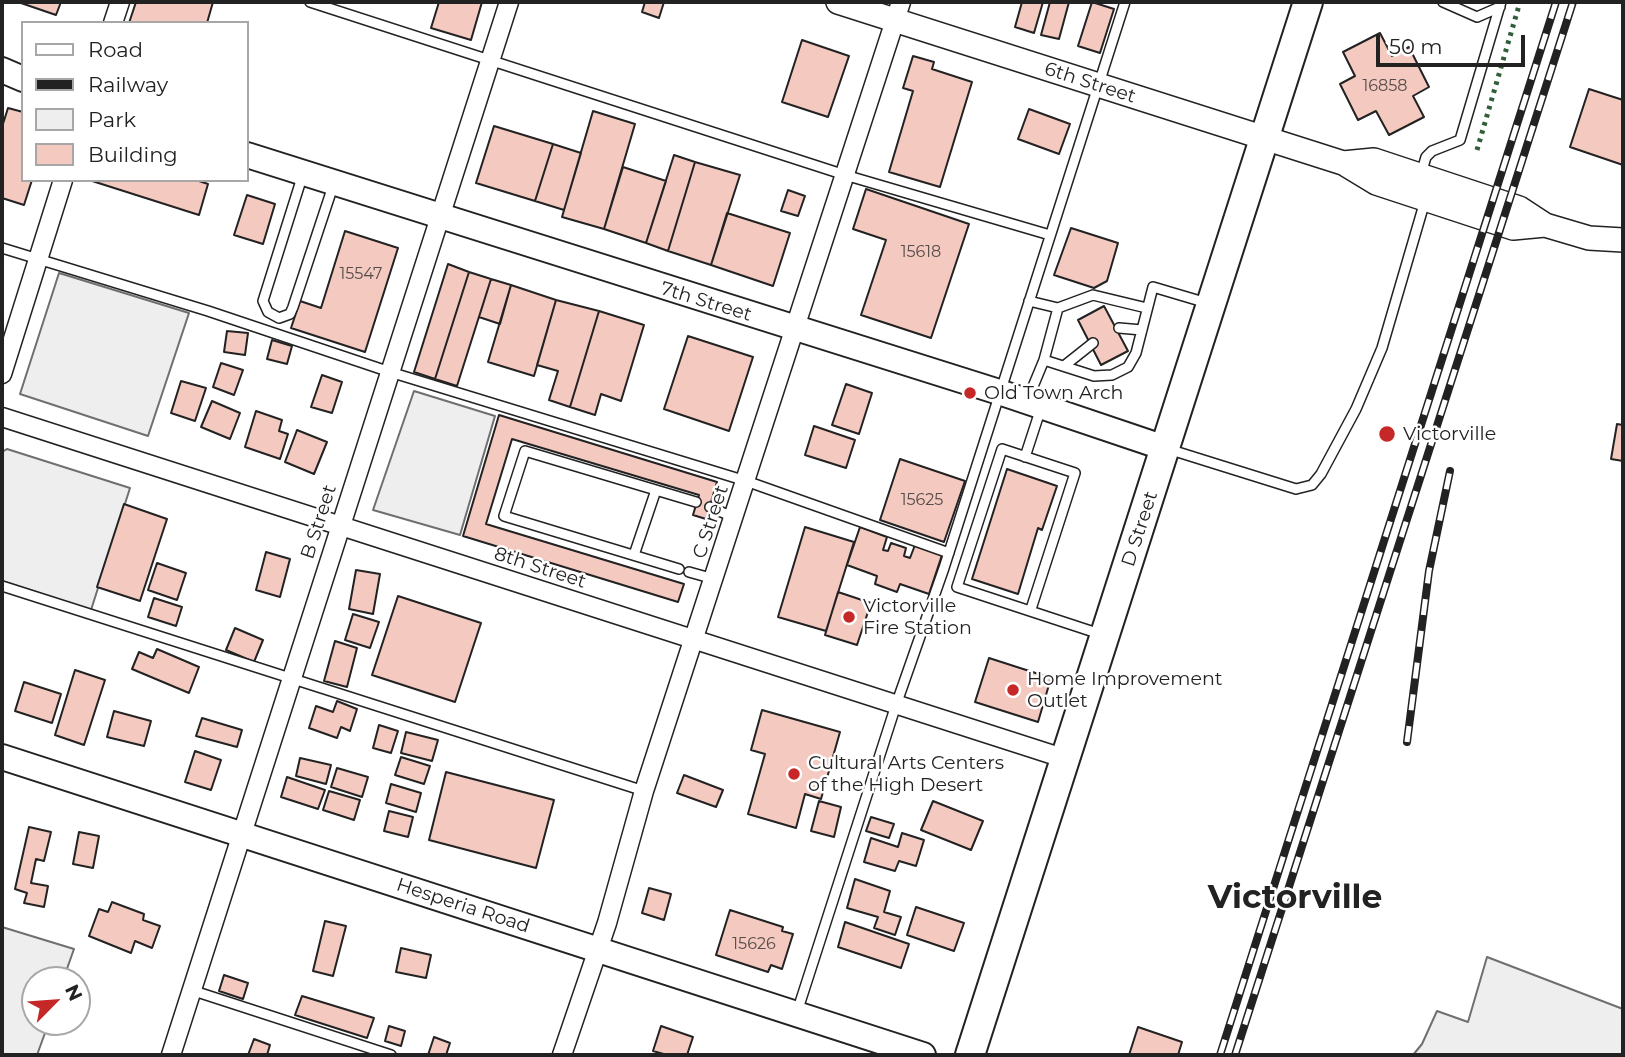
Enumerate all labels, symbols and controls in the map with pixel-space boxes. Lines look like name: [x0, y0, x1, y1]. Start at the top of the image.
legend: [21, 21, 248, 182]
scale bar: [1380, 21, 1529, 65]
text: 50 m: [1389, 34, 1443, 59]
text: Road: [88, 37, 143, 62]
street label: 6th Street: [1042, 58, 1138, 108]
text: Railway: [88, 72, 168, 97]
house number: 16858: [1363, 76, 1407, 96]
text: Park: [88, 107, 136, 132]
text: Building: [88, 142, 178, 167]
house number: 15618: [901, 242, 941, 262]
house number: 15547: [339, 264, 383, 284]
street label: 7th Street: [658, 277, 754, 327]
place label: Old Town Arch: [984, 382, 1123, 404]
marker: Old Town Arch: [962, 385, 978, 401]
place label: Victorville: [1403, 423, 1496, 445]
marker: Victorville: [1377, 424, 1397, 444]
street label: B Street: [296, 482, 342, 562]
street label: C Street: [688, 482, 734, 562]
street label: D Street: [1117, 488, 1163, 570]
house number: 15625: [901, 490, 943, 510]
street label: 8th Street: [491, 542, 589, 594]
place label: Victorville Fire Station: [863, 595, 972, 639]
marker: Victorville Fire Station: [841, 609, 857, 625]
place label: Home Improvement Outlet: [1027, 668, 1222, 712]
marker: Home Improvement Outlet: [1005, 682, 1021, 698]
place label: Cultural Arts Centers of the High Desert: [808, 752, 1004, 796]
marker: Cultural Arts Centers of the High Desert: [786, 766, 802, 782]
street label: Hesperia Road: [393, 874, 533, 938]
district label: Victorville: [1208, 878, 1382, 918]
house number: 15626: [732, 934, 776, 954]
north arrow: [21, 966, 91, 1036]
text: N: [60, 981, 87, 1005]

